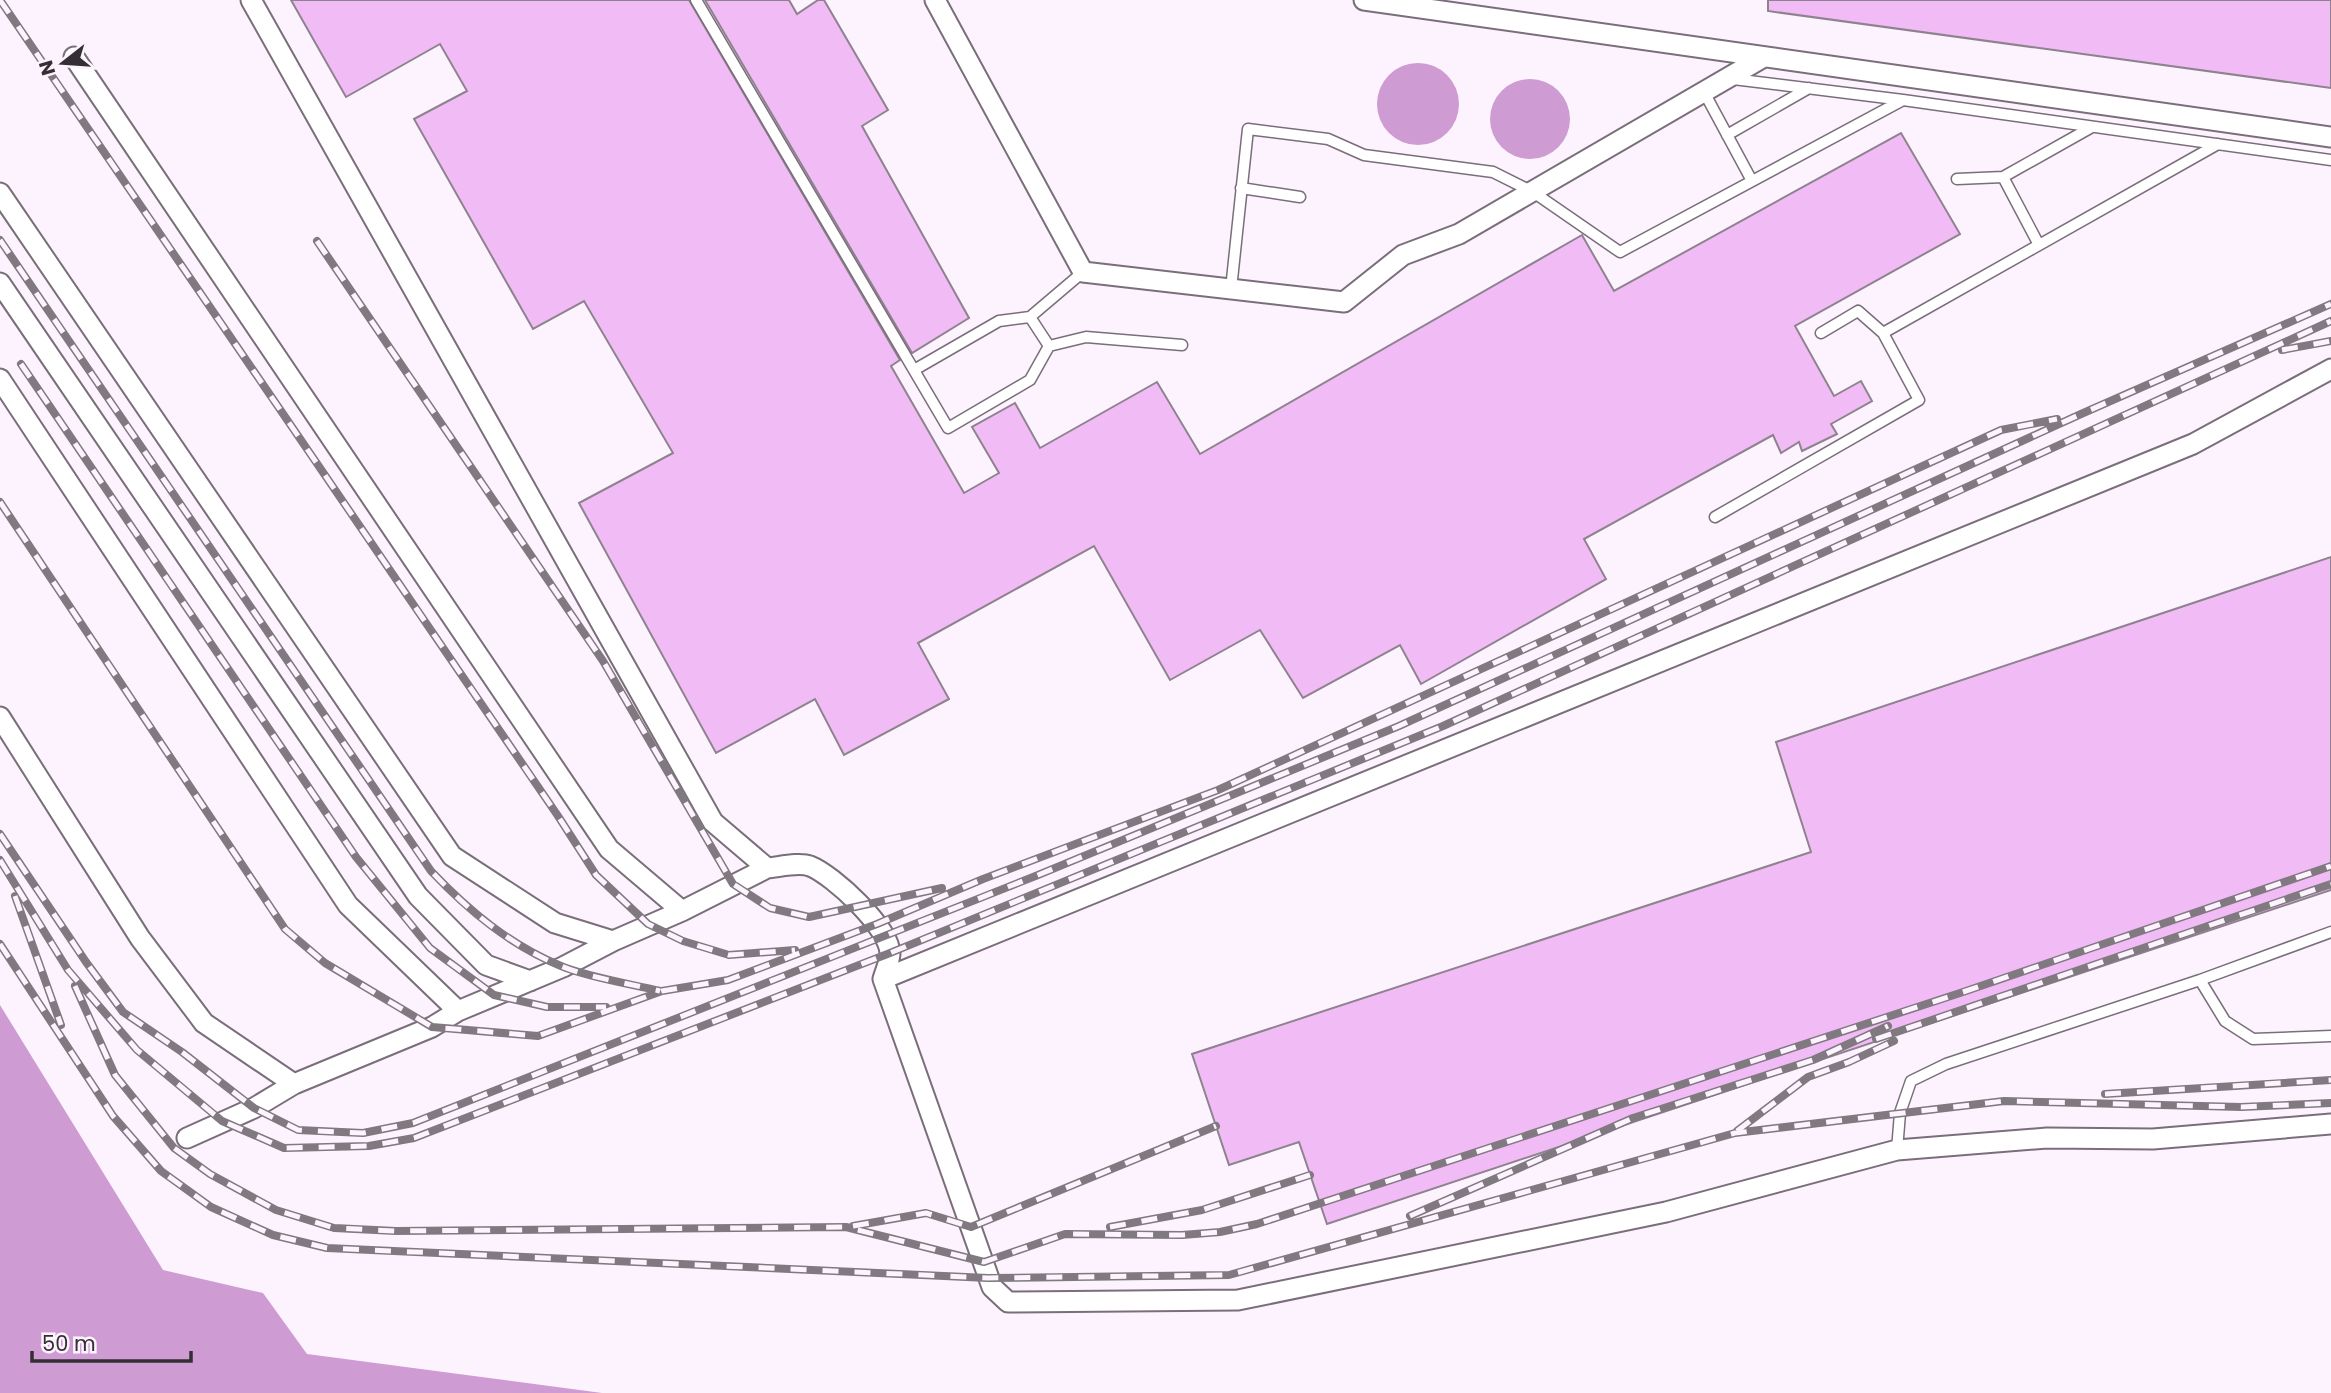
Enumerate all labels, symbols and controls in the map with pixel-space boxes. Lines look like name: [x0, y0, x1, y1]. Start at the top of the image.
north arrow: [28, 28, 98, 98]
text: N: [32, 57, 62, 79]
scale bar: [32, 1320, 191, 1364]
text: 50 m: [42, 1329, 96, 1358]

